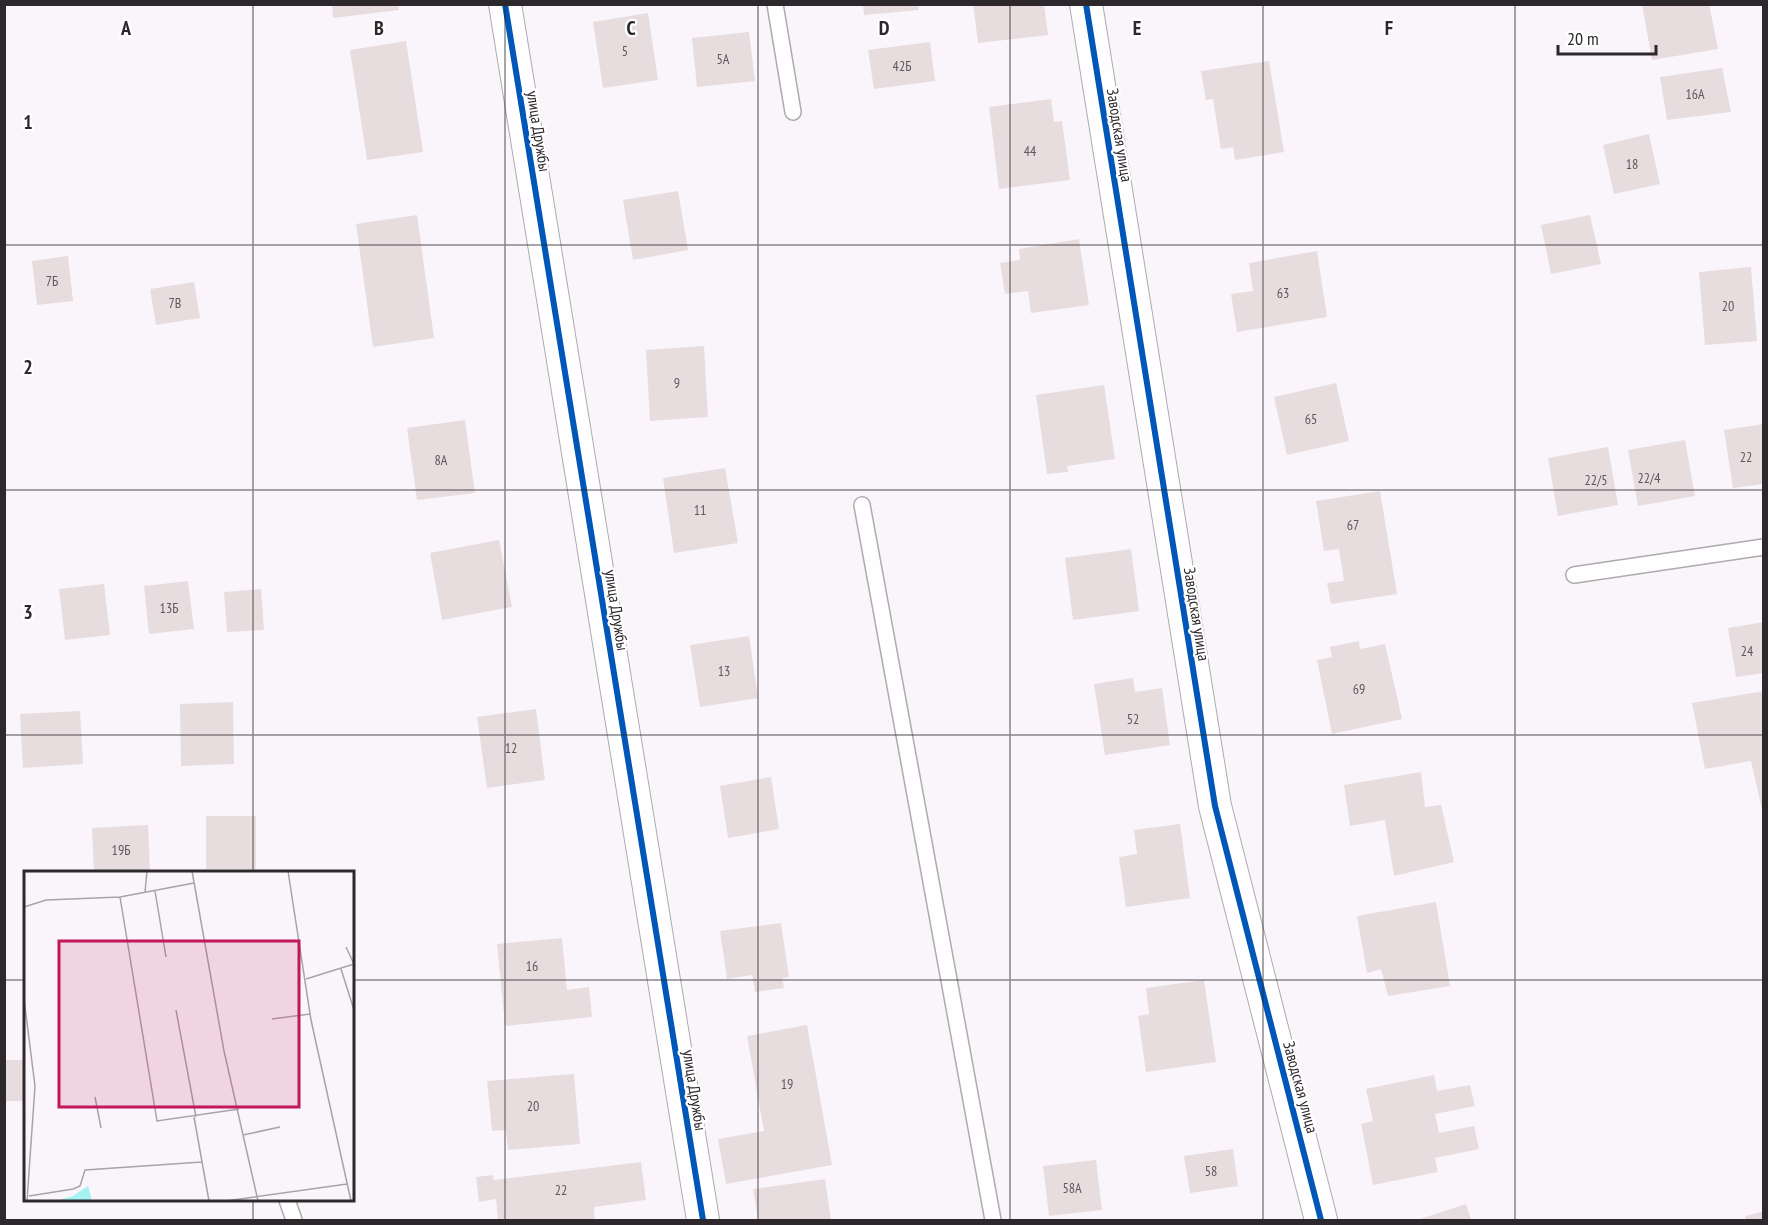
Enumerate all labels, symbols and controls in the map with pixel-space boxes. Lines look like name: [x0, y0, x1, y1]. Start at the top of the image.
text: A: [120, 15, 132, 41]
text: B: [374, 15, 384, 41]
text: C: [626, 15, 636, 41]
text: D: [879, 15, 890, 41]
text: E: [1133, 15, 1141, 41]
text: F: [1385, 15, 1393, 41]
scale bar: [1558, 18, 1656, 56]
text: 20 m: [1567, 27, 1599, 50]
house number: 5: [622, 42, 628, 60]
house number: 5А: [717, 50, 730, 68]
house number: 42Б: [893, 57, 911, 75]
house number: 16А: [1685, 85, 1705, 103]
street label: Заводская улица: [1103, 87, 1137, 183]
street label: улица Дружбы: [523, 89, 555, 173]
text: 1: [23, 109, 33, 135]
house number: 44: [1024, 142, 1037, 160]
house number: 18: [1626, 155, 1638, 173]
house number: 7Б: [46, 272, 58, 290]
house number: 63: [1277, 284, 1289, 302]
house number: 7В: [169, 294, 181, 312]
house number: 20: [1722, 297, 1734, 315]
text: 2: [23, 354, 33, 380]
house number: 9: [674, 374, 680, 392]
house number: 65: [1305, 410, 1317, 428]
house number: 22: [1740, 448, 1752, 466]
house number: 8А: [435, 451, 448, 469]
house number: 22/4: [1637, 469, 1661, 487]
house number: 22/5: [1584, 471, 1608, 489]
house number: 11: [694, 501, 706, 519]
house number: 67: [1347, 516, 1359, 534]
street label: Заводская улица: [1180, 566, 1214, 662]
street label: улица Дружбы: [601, 568, 633, 652]
text: 3: [23, 599, 33, 625]
house number: 13Б: [160, 599, 178, 617]
house number: 24: [1741, 642, 1754, 660]
house number: 13: [718, 662, 730, 680]
house number: 69: [1353, 680, 1365, 698]
house number: 52: [1127, 710, 1139, 728]
house number: 12: [505, 739, 517, 757]
house number: 19Б: [112, 841, 130, 859]
inset map: [24, 871, 354, 1201]
house number: 16: [526, 957, 538, 975]
street label: Заводская улица: [1279, 1039, 1323, 1135]
street label: улица Дружбы: [679, 1048, 711, 1132]
house number: 19: [781, 1075, 793, 1093]
house number: 20: [527, 1097, 539, 1115]
house number: 58: [1205, 1162, 1217, 1180]
house number: 58А: [1062, 1179, 1082, 1197]
house number: 22: [555, 1181, 567, 1199]

